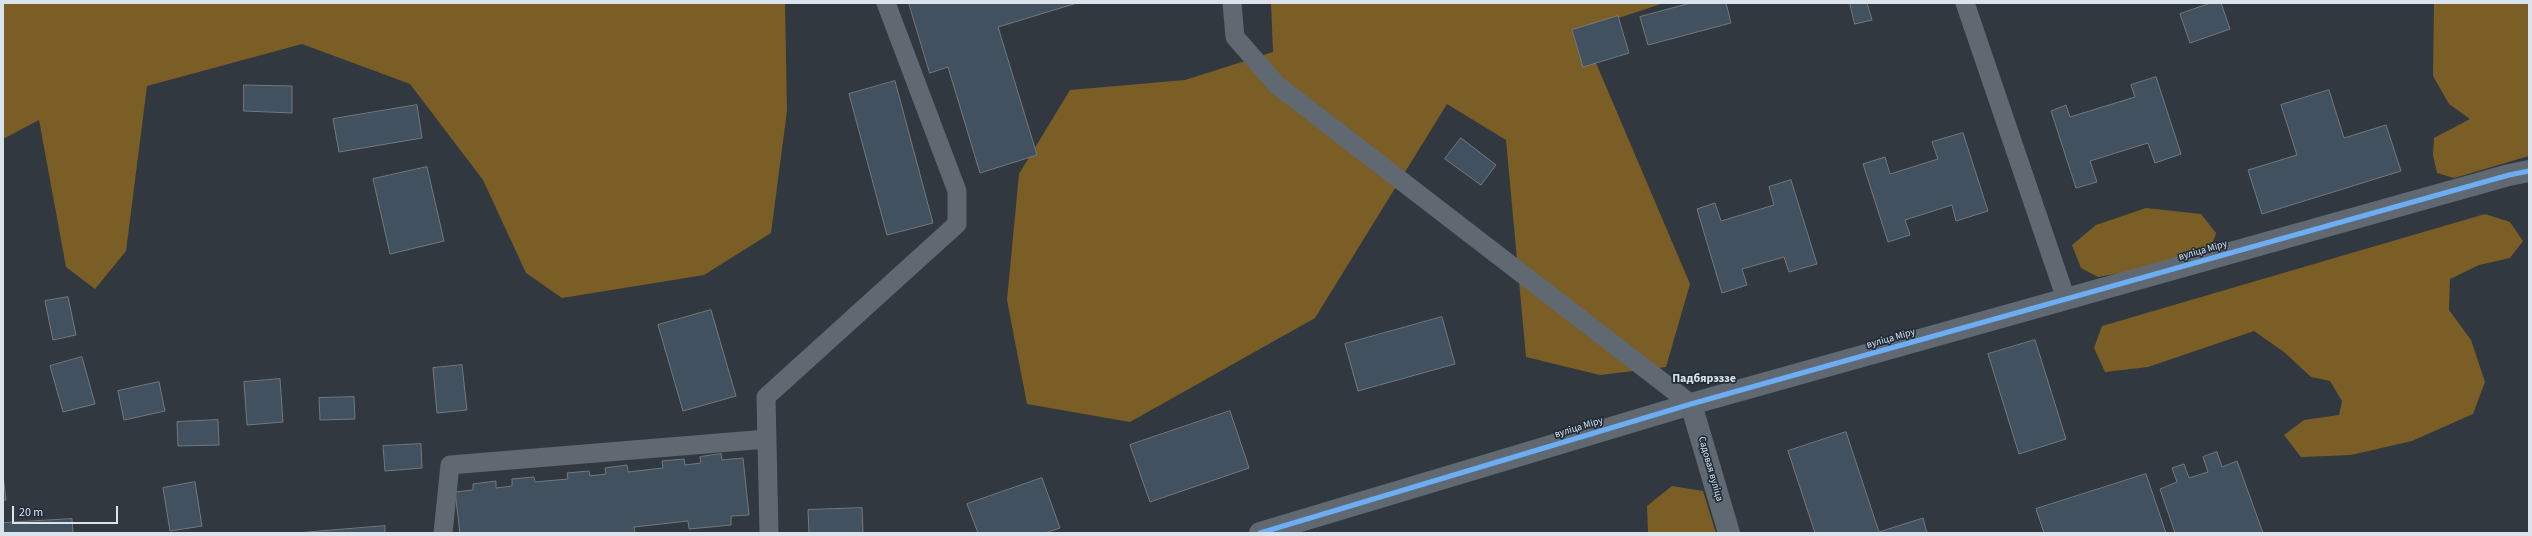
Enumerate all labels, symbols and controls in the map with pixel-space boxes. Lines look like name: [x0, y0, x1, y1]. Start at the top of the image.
street label: вуліца Міру: [2177, 238, 2229, 264]
street label: вуліца Міру: [1865, 326, 1917, 352]
district label: Падбярэззе: [1672, 372, 1736, 386]
street label: вуліца Міру: [1553, 415, 1605, 441]
street label: Садовая вуліца: [1695, 435, 1725, 503]
scale bar: [14, 498, 120, 524]
text: 20 m: [19, 504, 43, 521]

